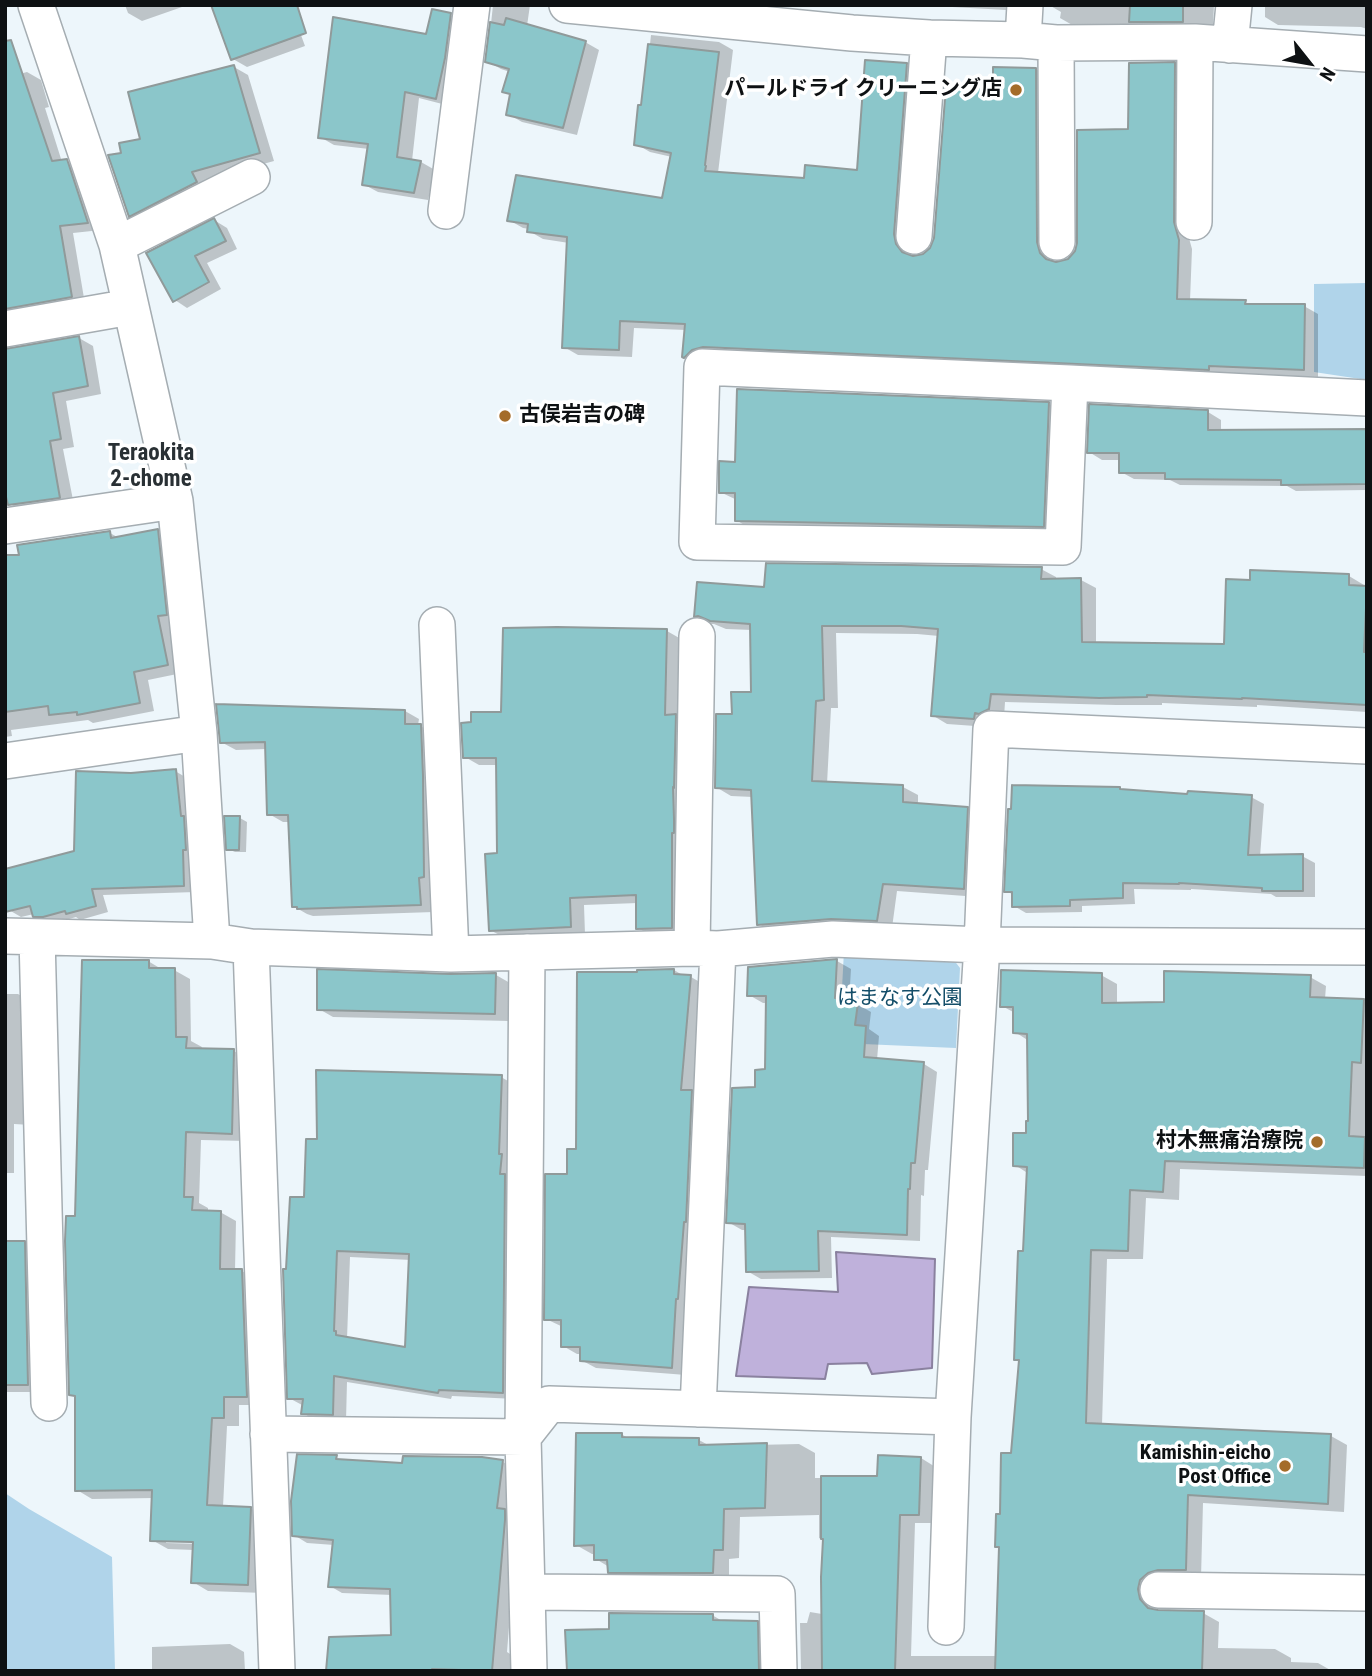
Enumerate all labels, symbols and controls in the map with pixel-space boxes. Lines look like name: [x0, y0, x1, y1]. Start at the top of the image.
north arrow: [1274, 28, 1344, 98]
text: N: [1315, 63, 1340, 85]
place label: パールドライ クリーニング店: [724, 77, 1002, 103]
marker: パールドライ クリーニング店: [1008, 82, 1024, 98]
place label: 古俣岩吉の碑: [519, 403, 645, 429]
marker: 古俣岩吉の碑: [497, 408, 513, 424]
district label: Teraokita 2-chome: [108, 440, 194, 494]
park label: はまなす公園: [837, 986, 963, 1012]
place label: 村木無痛治療院: [1156, 1129, 1303, 1155]
marker: 村木無痛治療院: [1309, 1134, 1325, 1150]
place label: Kamishin-eicho Post Office: [1140, 1441, 1271, 1491]
marker: Kamishin-eicho Post Office: [1277, 1458, 1293, 1474]

